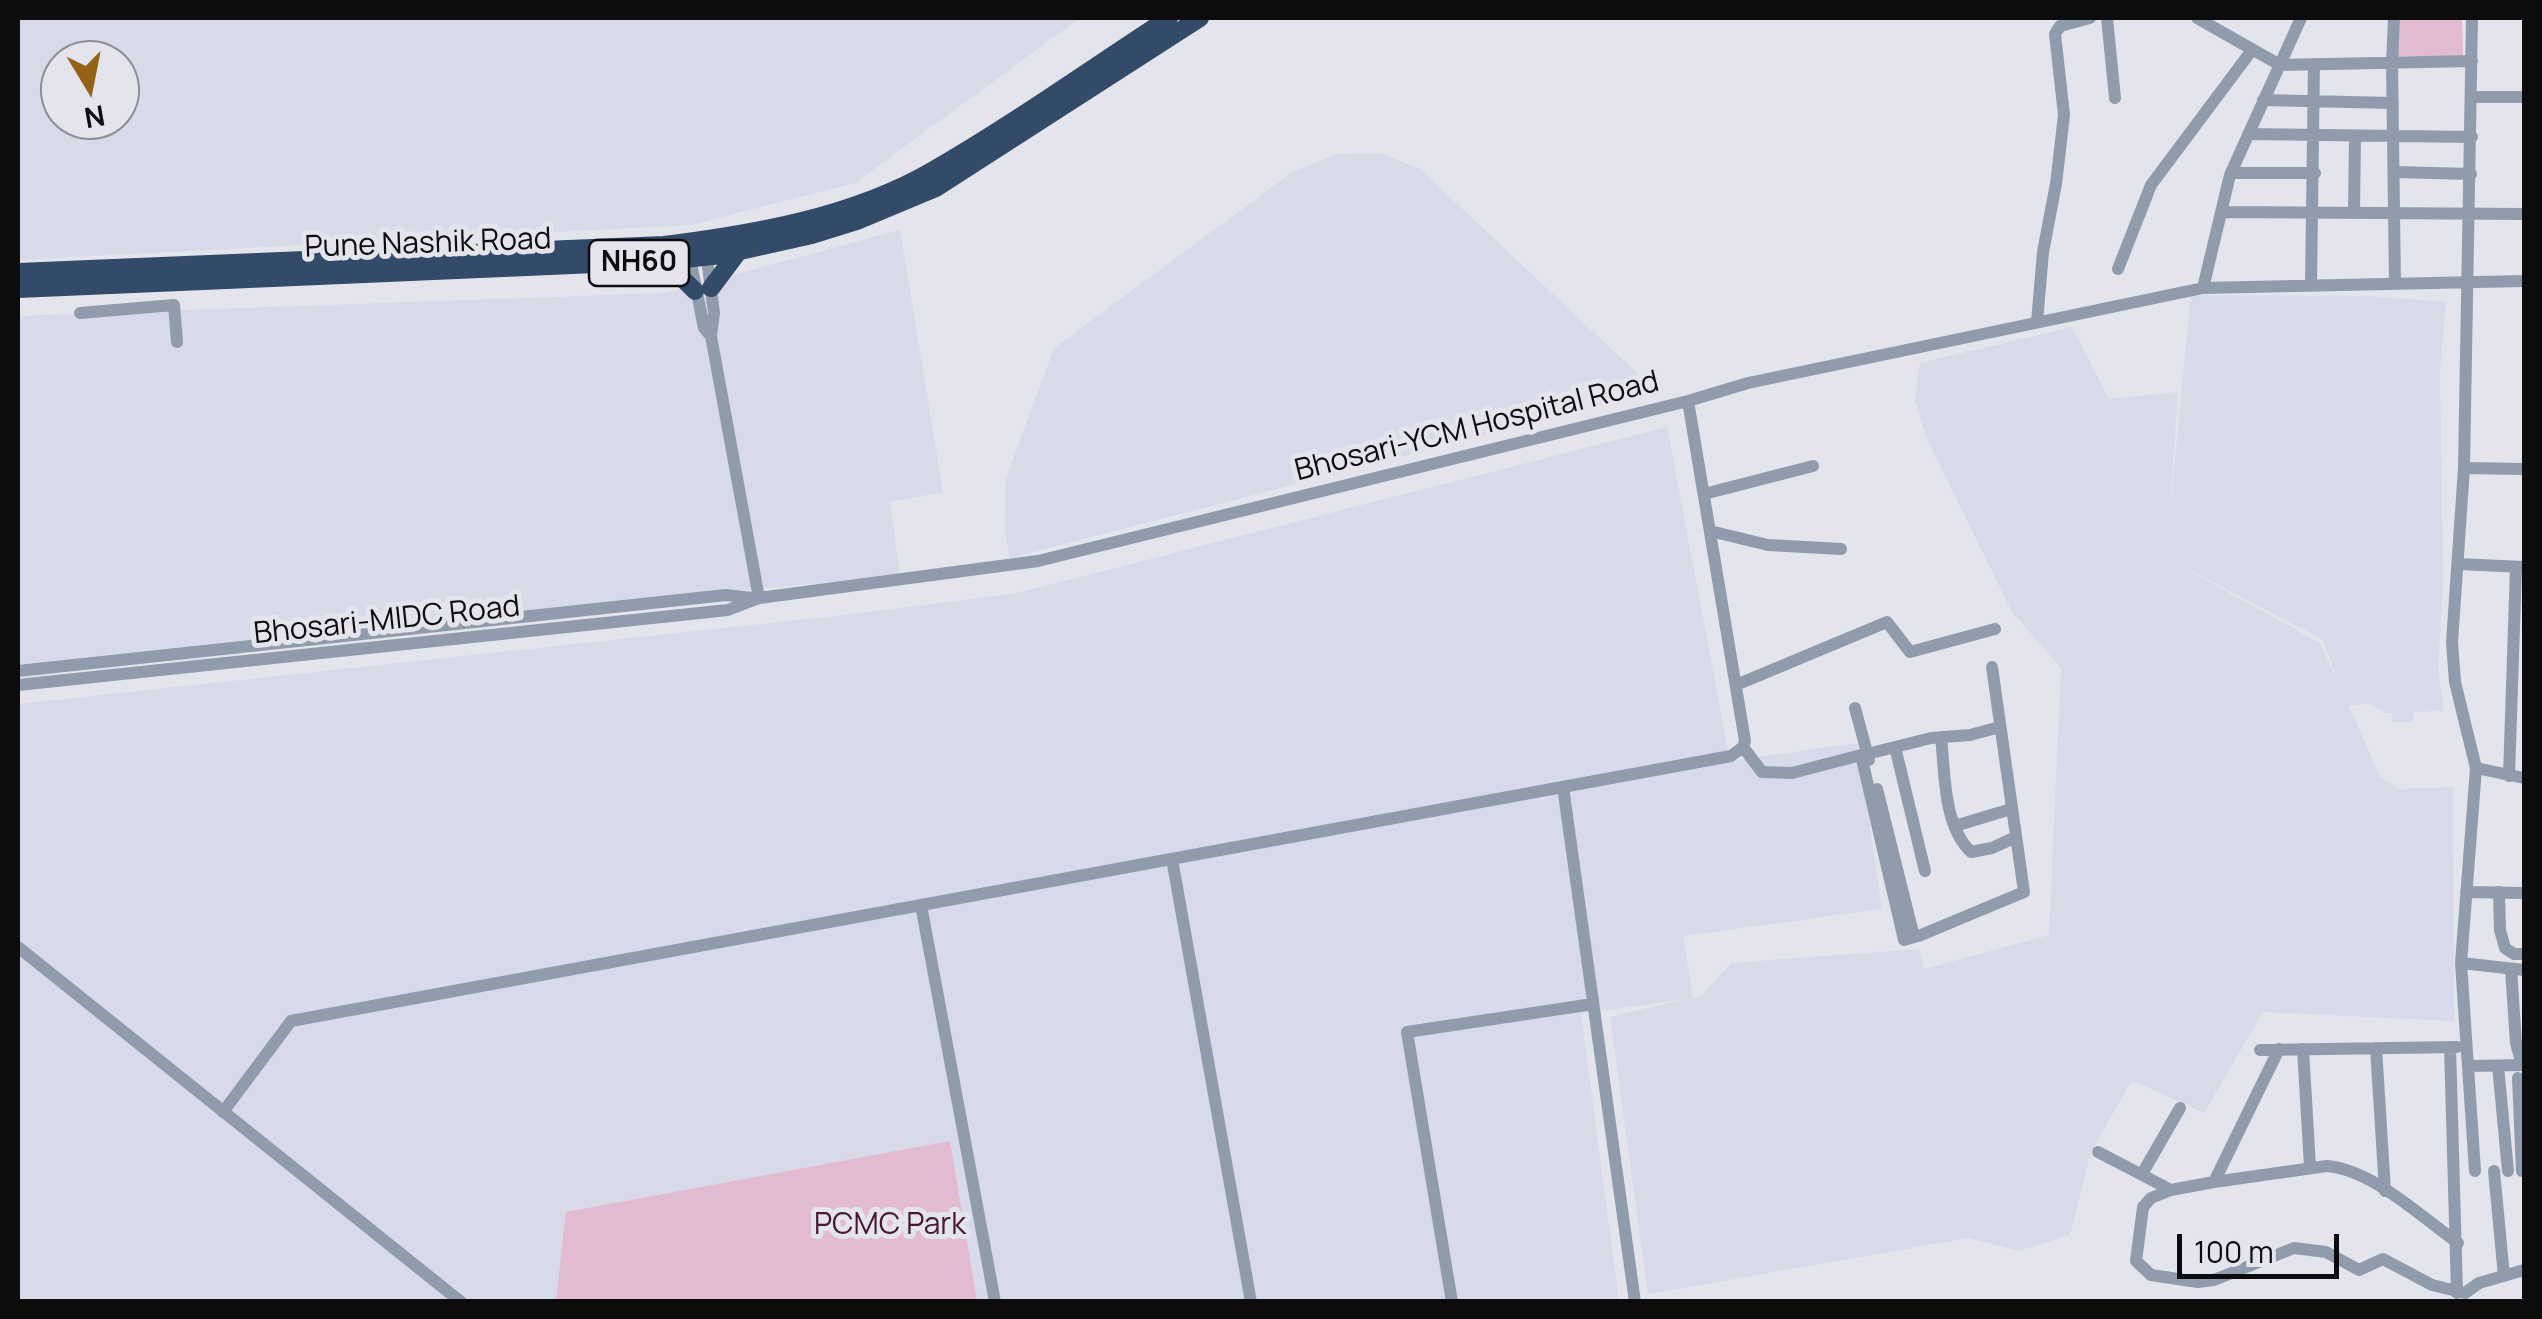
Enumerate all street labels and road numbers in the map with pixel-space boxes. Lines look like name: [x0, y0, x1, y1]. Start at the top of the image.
street label: Pune Nashik Road: [304, 222, 552, 266]
road number: NH60: [589, 240, 689, 286]
street label: Bhosari-YCM Hospital Road: [1291, 364, 1663, 490]
street label: Bhosari-MIDC Road: [252, 589, 522, 653]

